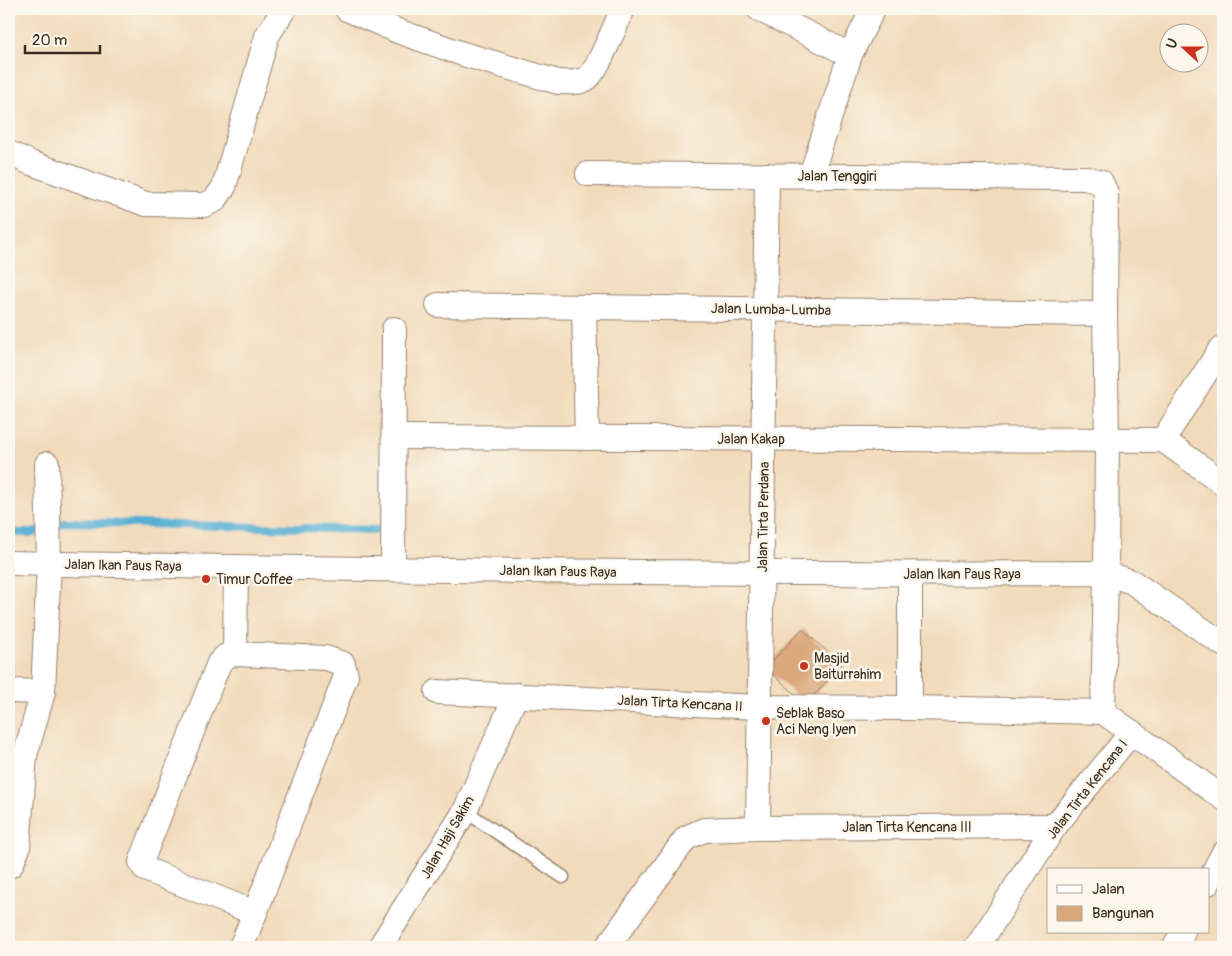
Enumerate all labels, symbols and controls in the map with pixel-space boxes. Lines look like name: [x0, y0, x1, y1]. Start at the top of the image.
scale bar: [25, 22, 100, 54]
north arrow: [1160, 22, 1210, 72]
text: 20 m: [32, 31, 67, 50]
text: U: [1163, 36, 1182, 51]
street label: Jalan Tenggiri: [797, 168, 877, 185]
street label: Jalan Lumba-Lumba: [711, 300, 831, 319]
street label: Jalan Kakap: [717, 431, 785, 448]
street label: Jalan Tirta Perdana: [754, 461, 773, 573]
street label: Jalan Ikan Paus Raya: [64, 556, 182, 575]
street label: Jalan Ikan Paus Raya: [499, 562, 617, 581]
street label: Jalan Ikan Paus Raya: [903, 566, 1021, 583]
place label: Timur Coffee: [216, 571, 293, 588]
marker: Timur Coffee: [200, 573, 212, 585]
place label: Masjid Baiturrahim: [814, 650, 881, 683]
marker: Masjid Baiturrahim: [798, 660, 810, 672]
street label: Jalan Tirta Kencana II: [617, 692, 743, 715]
place label: Seblak Baso Aci Neng Iyen: [776, 705, 856, 738]
marker: Seblak Baso Aci Neng Iyen: [760, 715, 772, 727]
street label: Jalan Tirta Kencana I: [1043, 736, 1132, 842]
street label: Jalan Haji Sakim: [417, 793, 478, 882]
street label: Jalan Tirta Kencana III: [842, 819, 972, 836]
legend: [1047, 868, 1210, 934]
text: Jalan: [1092, 880, 1125, 899]
text: Bangunan: [1092, 904, 1154, 923]

